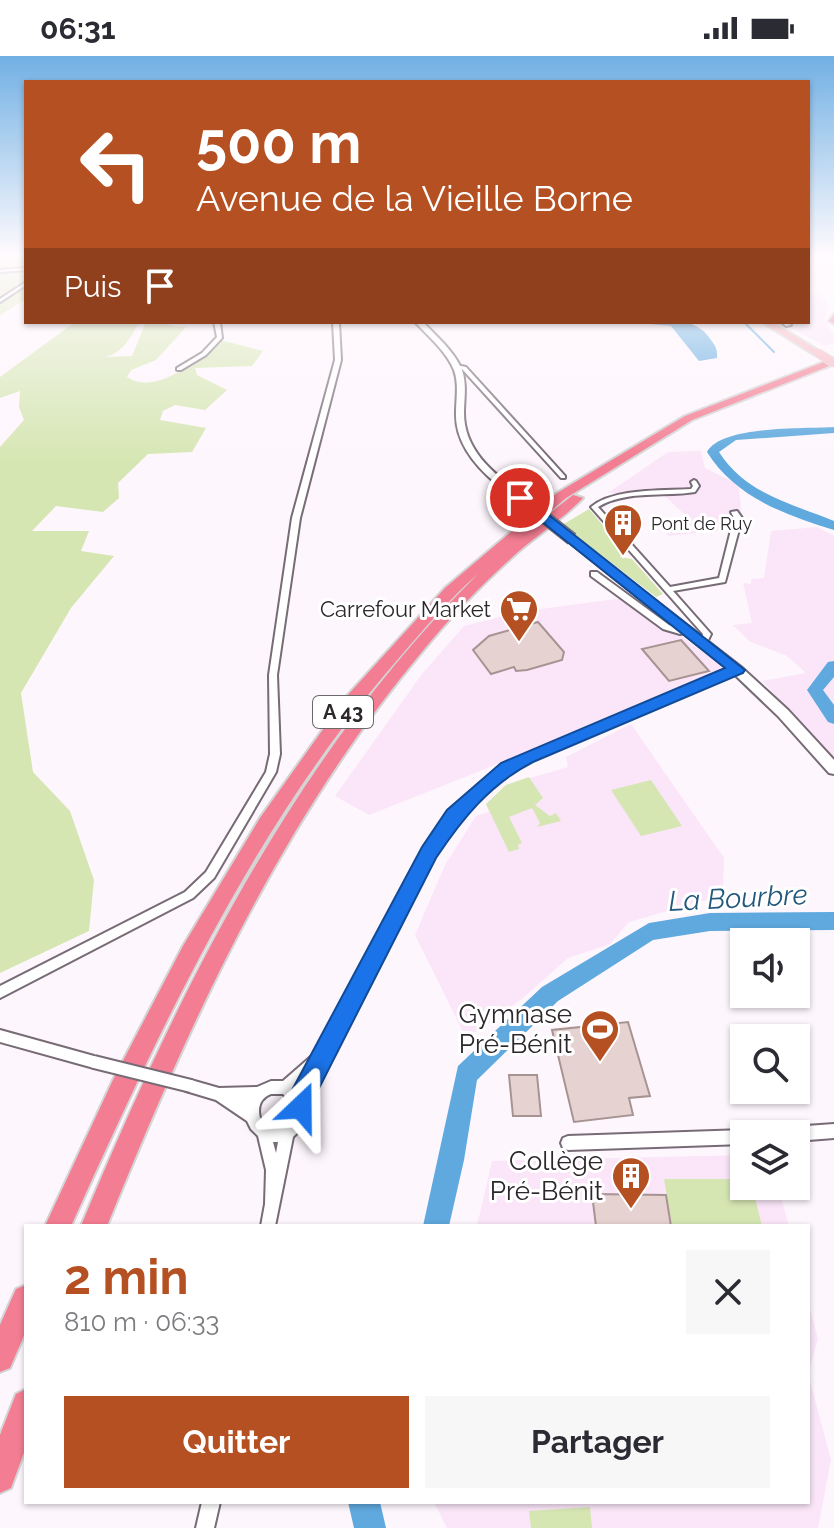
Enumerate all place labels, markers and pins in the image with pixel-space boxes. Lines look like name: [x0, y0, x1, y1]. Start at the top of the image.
pin: [486, 464, 554, 532]
building icon: Pont de Ruy: [602, 502, 644, 557]
place label: Pont de Ruy: [651, 513, 752, 534]
supermarket icon: Carrefour Market: [498, 588, 540, 643]
place label: Carrefour Market: [320, 596, 492, 622]
place label: Gymnase Pré-Bénit: [458, 999, 572, 1059]
sports icon: Gymnase Pré-Bénit: [579, 1008, 621, 1063]
place label: Collège Pré-Bénit: [490, 1146, 603, 1206]
building icon: Collège Pré-Bénit: [610, 1155, 652, 1210]

